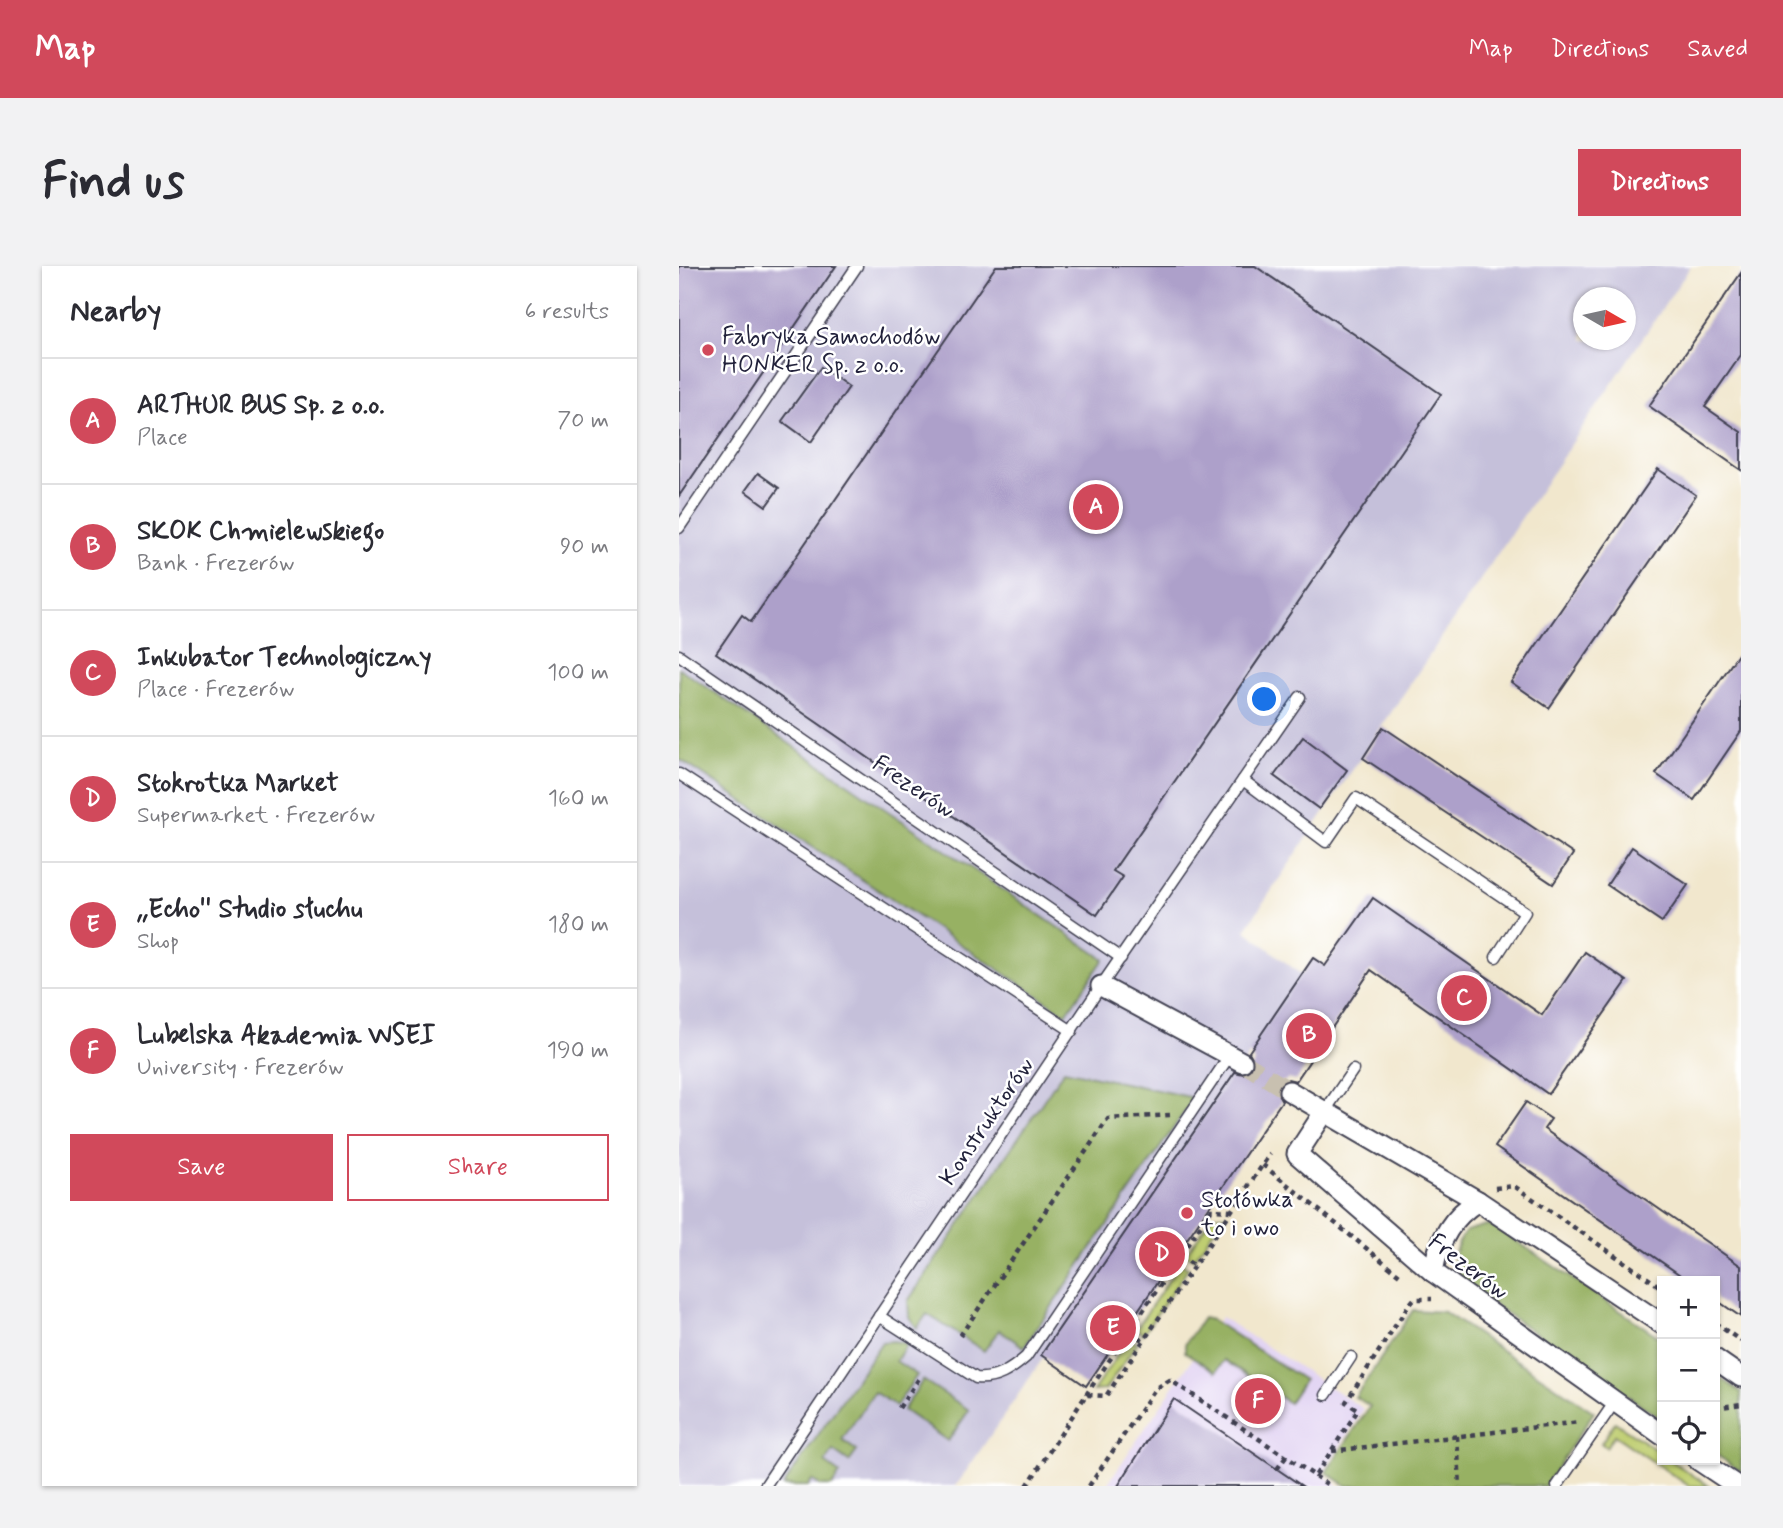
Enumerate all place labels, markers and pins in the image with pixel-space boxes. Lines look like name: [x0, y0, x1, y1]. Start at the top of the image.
place label: Fabryka Samochodów HONKER Sp. z o.o.: [722, 322, 940, 381]
marker: Fabryka Samochodów HONKER Sp. z o.o.: [700, 342, 716, 358]
pin: A: [1073, 481, 1119, 533]
pin: C: [1441, 972, 1487, 1024]
pin: B: [1286, 1010, 1332, 1062]
place label: Stołówka to i owo: [1200, 1185, 1294, 1244]
marker: Stołówka to i owo: [1179, 1205, 1195, 1221]
pin: D: [1139, 1228, 1185, 1280]
pin: E: [1090, 1302, 1136, 1354]
pin: F: [1235, 1375, 1281, 1427]

